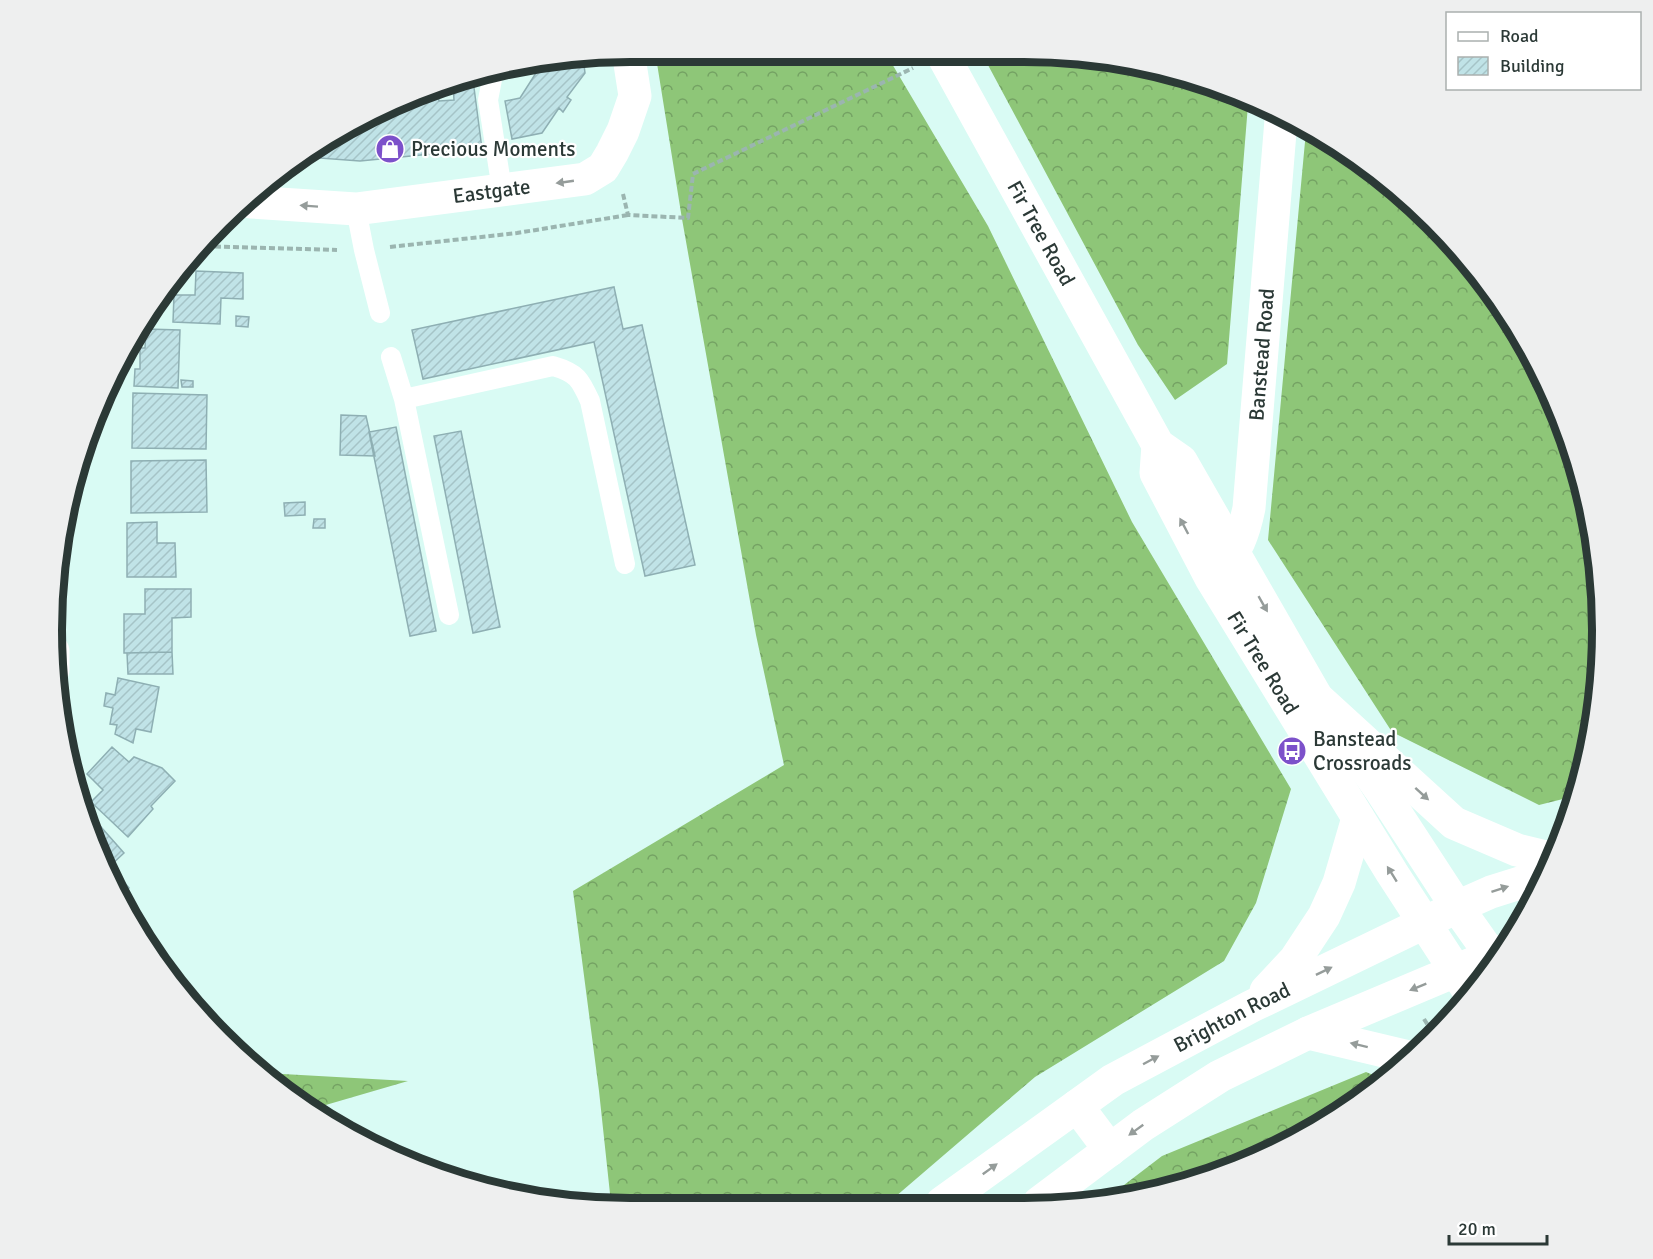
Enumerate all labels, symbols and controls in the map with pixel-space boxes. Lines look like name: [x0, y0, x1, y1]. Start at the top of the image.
legend: [1446, 12, 1641, 90]
text: Road: [1500, 25, 1539, 47]
text: Building: [1500, 55, 1564, 77]
shop icon: Precious Moments: [374, 133, 406, 165]
place label: Precious Moments: [411, 136, 576, 162]
street label: Eastgate: [451, 173, 532, 209]
street label: Fir Tree Road: [1002, 176, 1081, 290]
one-way arrow: [556, 177, 575, 186]
one-way arrow: [300, 201, 319, 210]
street label: Banstead Road: [1243, 287, 1280, 422]
one-way arrow: [1179, 518, 1189, 535]
one-way arrow: [1258, 596, 1268, 613]
street label: Fir Tree Road: [1221, 606, 1304, 719]
place label: Banstead Crossroads: [1313, 726, 1411, 776]
bus stop icon: Banstead Crossroads: [1276, 735, 1308, 767]
one-way arrow: [1414, 787, 1429, 800]
one-way arrow: [1387, 866, 1398, 882]
one-way arrow: [1491, 884, 1509, 893]
one-way arrow: [1316, 966, 1333, 976]
street label: Brighton Road: [1169, 977, 1294, 1058]
one-way arrow: [1409, 982, 1427, 992]
one-way arrow: [1350, 1040, 1368, 1050]
one-way arrow: [1143, 1055, 1160, 1065]
one-way arrow: [1129, 1124, 1144, 1136]
one-way arrow: [981, 1163, 997, 1175]
scale bar: [1449, 1208, 1546, 1246]
text: 20 m: [1458, 1218, 1496, 1240]

